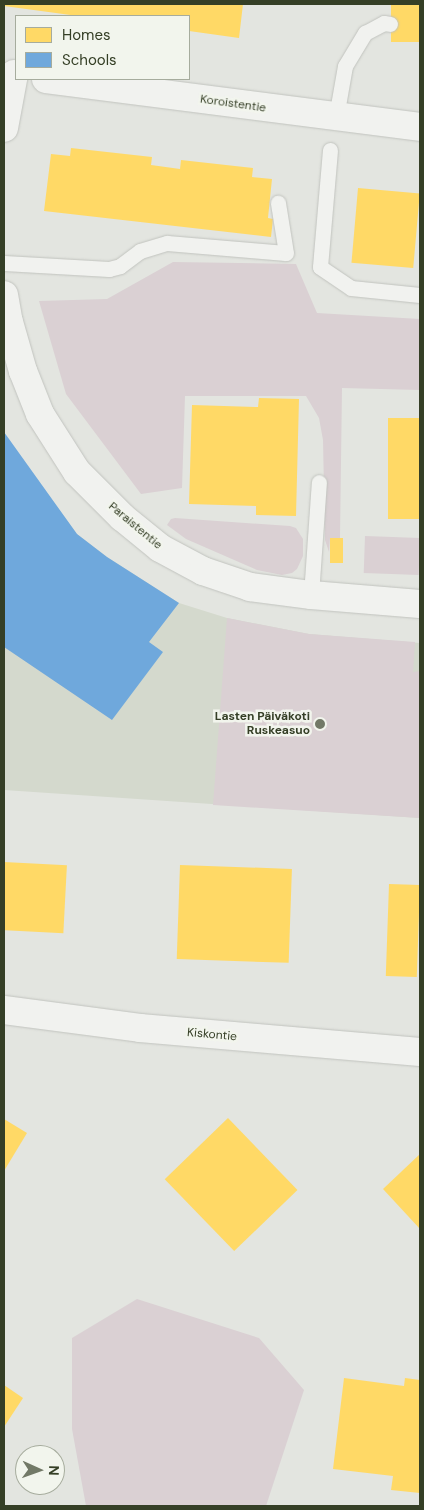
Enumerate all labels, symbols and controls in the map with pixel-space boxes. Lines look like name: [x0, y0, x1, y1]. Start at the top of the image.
legend: [15, 15, 190, 80]
text: Homes: [62, 25, 111, 45]
text: Schools: [62, 50, 117, 70]
street label: Koroistentie: [199, 92, 267, 116]
street label: Paraistentie: [105, 499, 165, 553]
place label: Lasten Päiväkoti Ruskeasuo: [215, 710, 310, 738]
marker: Lasten Päiväkoti Ruskeasuo: [314, 718, 326, 730]
street label: Kiskontie: [187, 1026, 237, 1044]
north arrow: [15, 1445, 65, 1495]
text: N: [45, 1465, 63, 1476]

